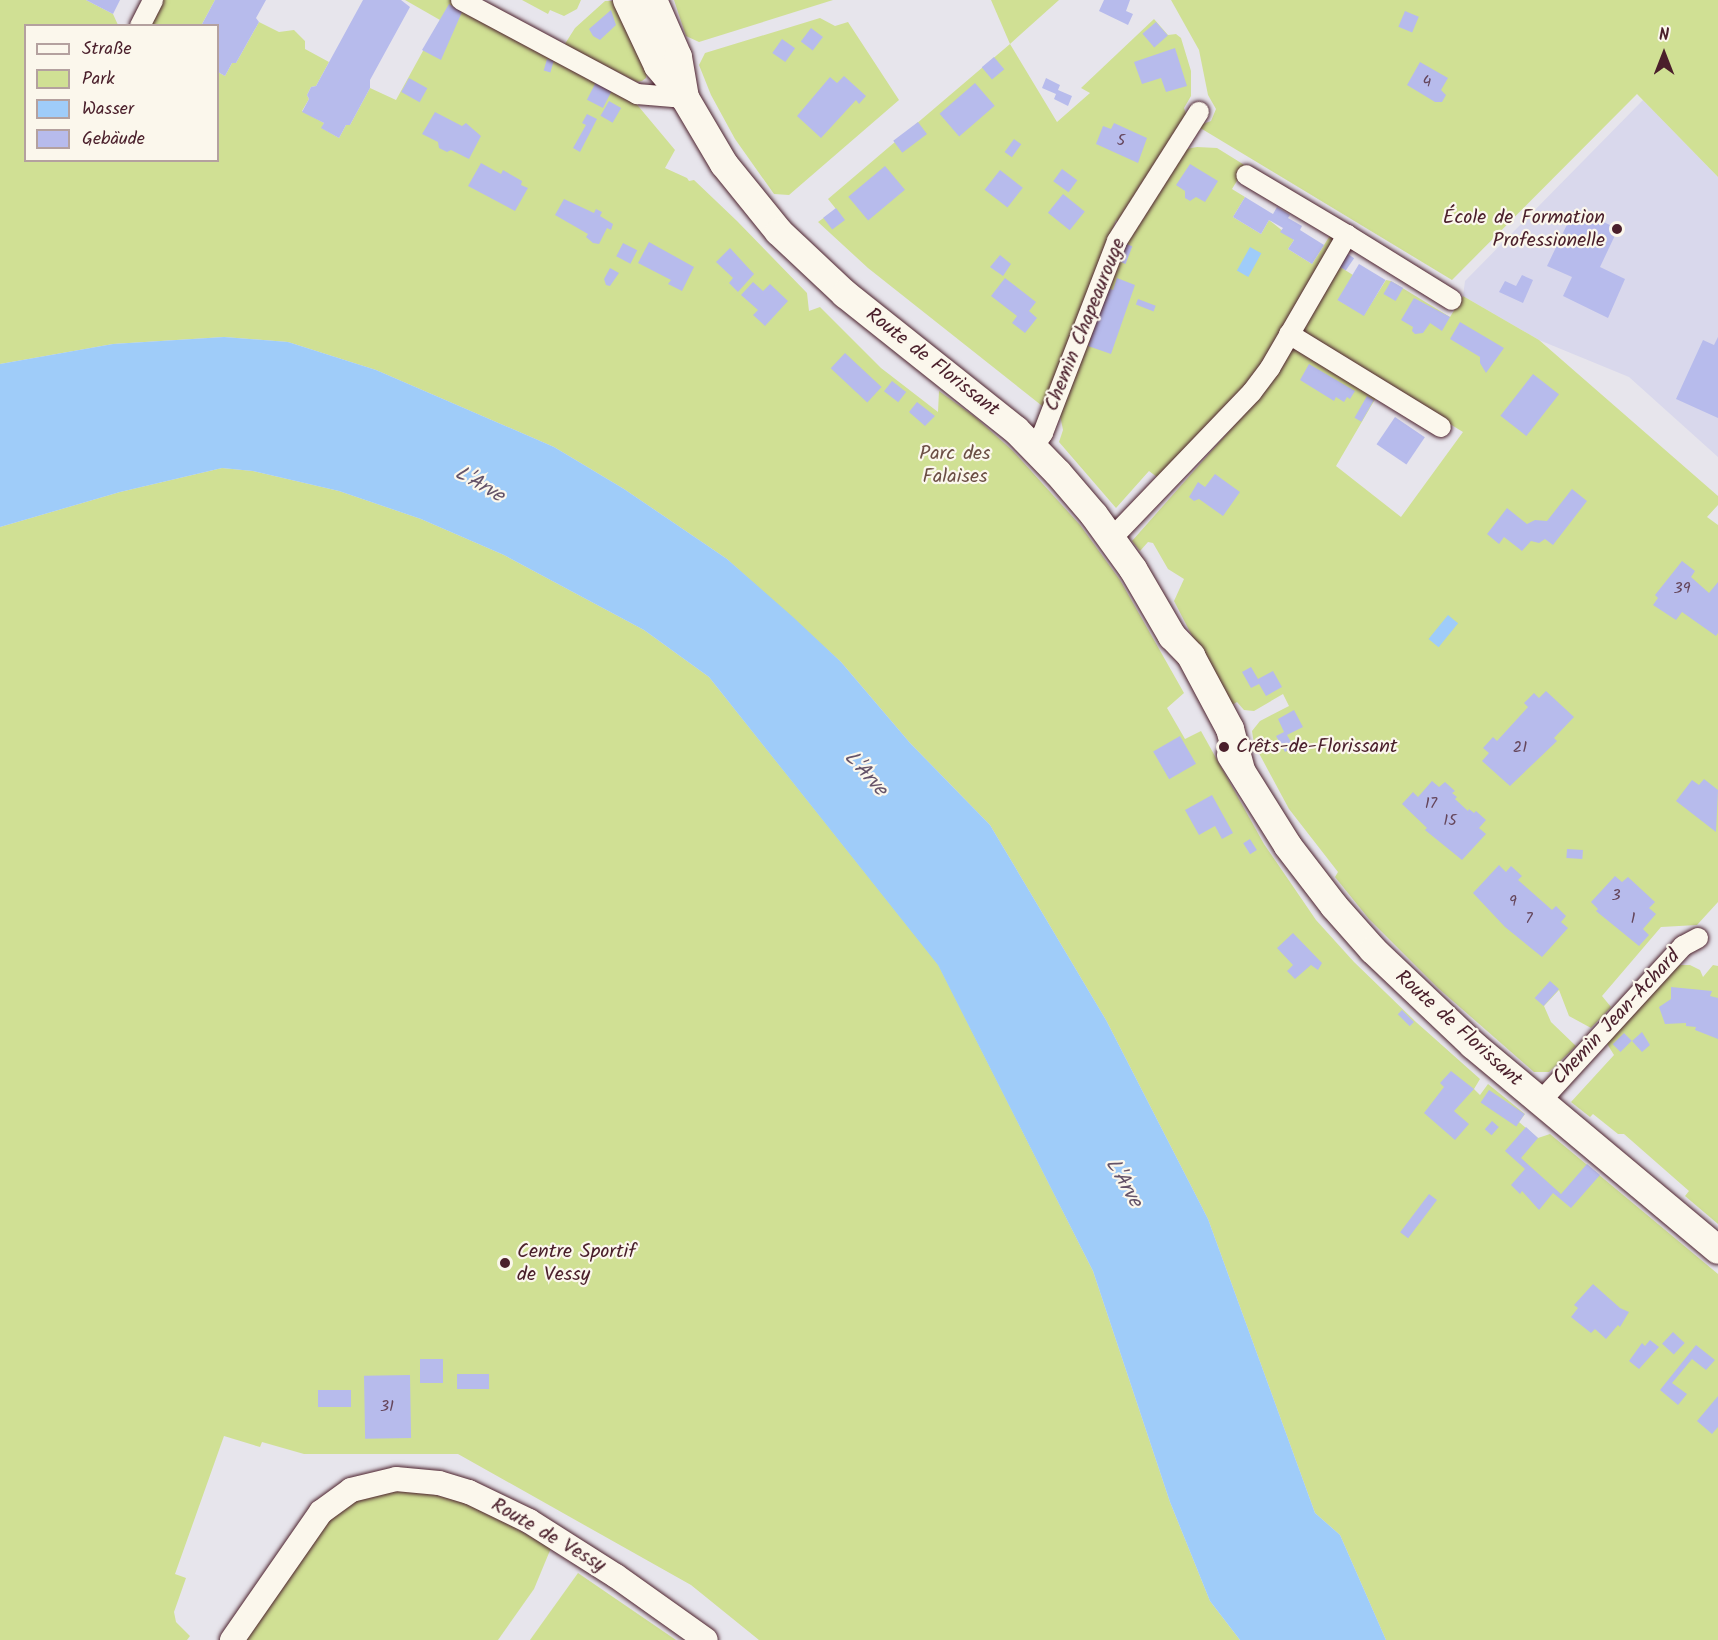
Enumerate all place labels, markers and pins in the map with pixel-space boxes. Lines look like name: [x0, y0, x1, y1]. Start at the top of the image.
place label: École de Formation Professionelle: [1443, 206, 1605, 253]
marker: École de Formation Professionelle: [1610, 222, 1624, 236]
place label: Crêts-de-Florissant: [1236, 735, 1398, 759]
marker: Crêts-de-Florissant: [1217, 740, 1231, 754]
place label: Centre Sportif de Vessy: [517, 1240, 636, 1287]
marker: Centre Sportif de Vessy: [498, 1256, 512, 1270]

